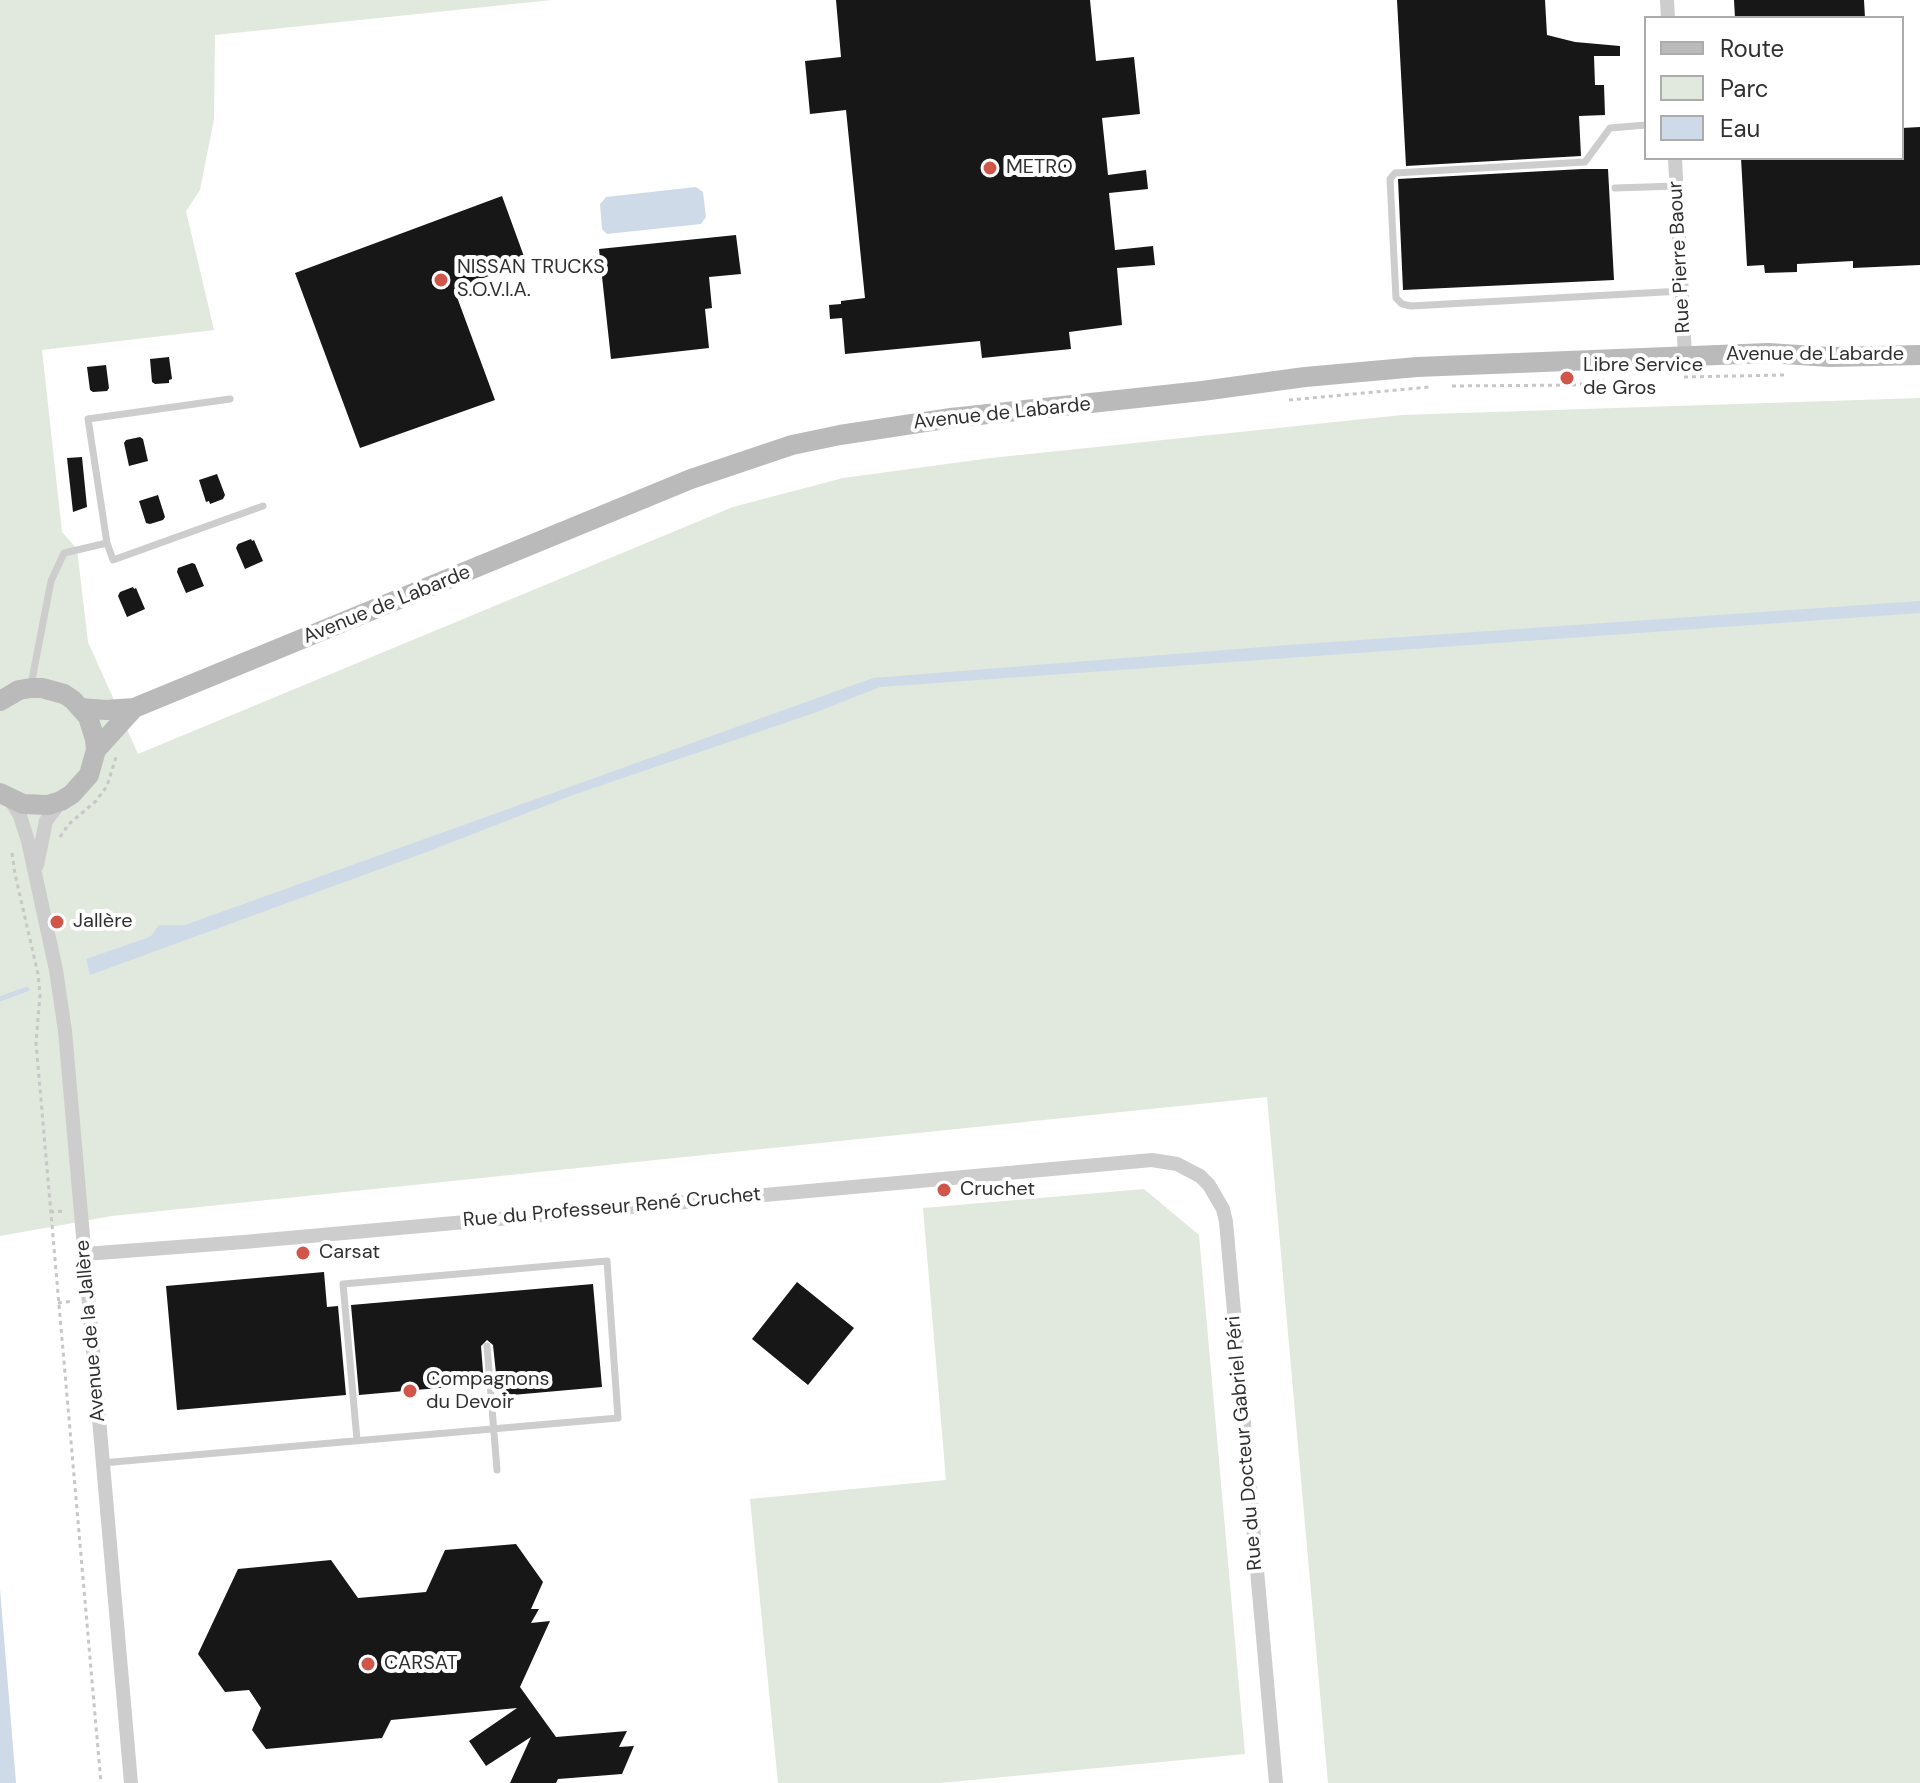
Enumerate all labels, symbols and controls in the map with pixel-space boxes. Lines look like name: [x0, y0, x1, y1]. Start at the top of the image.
legend: [1644, 16, 1904, 160]
text: Route: [1720, 33, 1784, 64]
text: Parc: [1720, 73, 1769, 104]
text: Eau: [1720, 113, 1760, 144]
place label: METRO: [1006, 156, 1073, 180]
marker: METRO: [981, 159, 999, 177]
street label: Rue Pierre Baour: [1664, 180, 1696, 334]
place label: NISSAN TRUCKS S.O.V.I.A.: [457, 256, 605, 303]
marker: NISSAN TRUCKS S.O.V.I.A.: [432, 271, 450, 289]
street label: Avenue de Labarde: [1726, 343, 1904, 367]
place label: Libre Service de Gros: [1583, 354, 1703, 401]
marker: Libre Service de Gros: [1558, 369, 1576, 387]
street label: Avenue de Labarde: [912, 393, 1092, 435]
street label: Avenue de Labarde: [300, 560, 474, 650]
place label: Jallère: [73, 910, 133, 934]
marker: Jallère: [48, 913, 66, 931]
place label: Cruchet: [960, 1178, 1035, 1202]
marker: Cruchet: [935, 1181, 953, 1199]
street label: Rue du Professeur René Cruchet: [462, 1183, 762, 1233]
street label: Avenue de la Jallère: [71, 1239, 111, 1423]
place label: Carsat: [319, 1241, 380, 1265]
marker: Carsat: [294, 1244, 312, 1262]
street label: Rue du Docteur Gabriel Péri: [1222, 1315, 1268, 1571]
place label: Compagnons du Devoir: [426, 1368, 549, 1415]
marker: Compagnons du Devoir: [401, 1382, 419, 1400]
place label: CARSAT: [384, 1652, 458, 1676]
marker: CARSAT: [359, 1655, 377, 1673]

